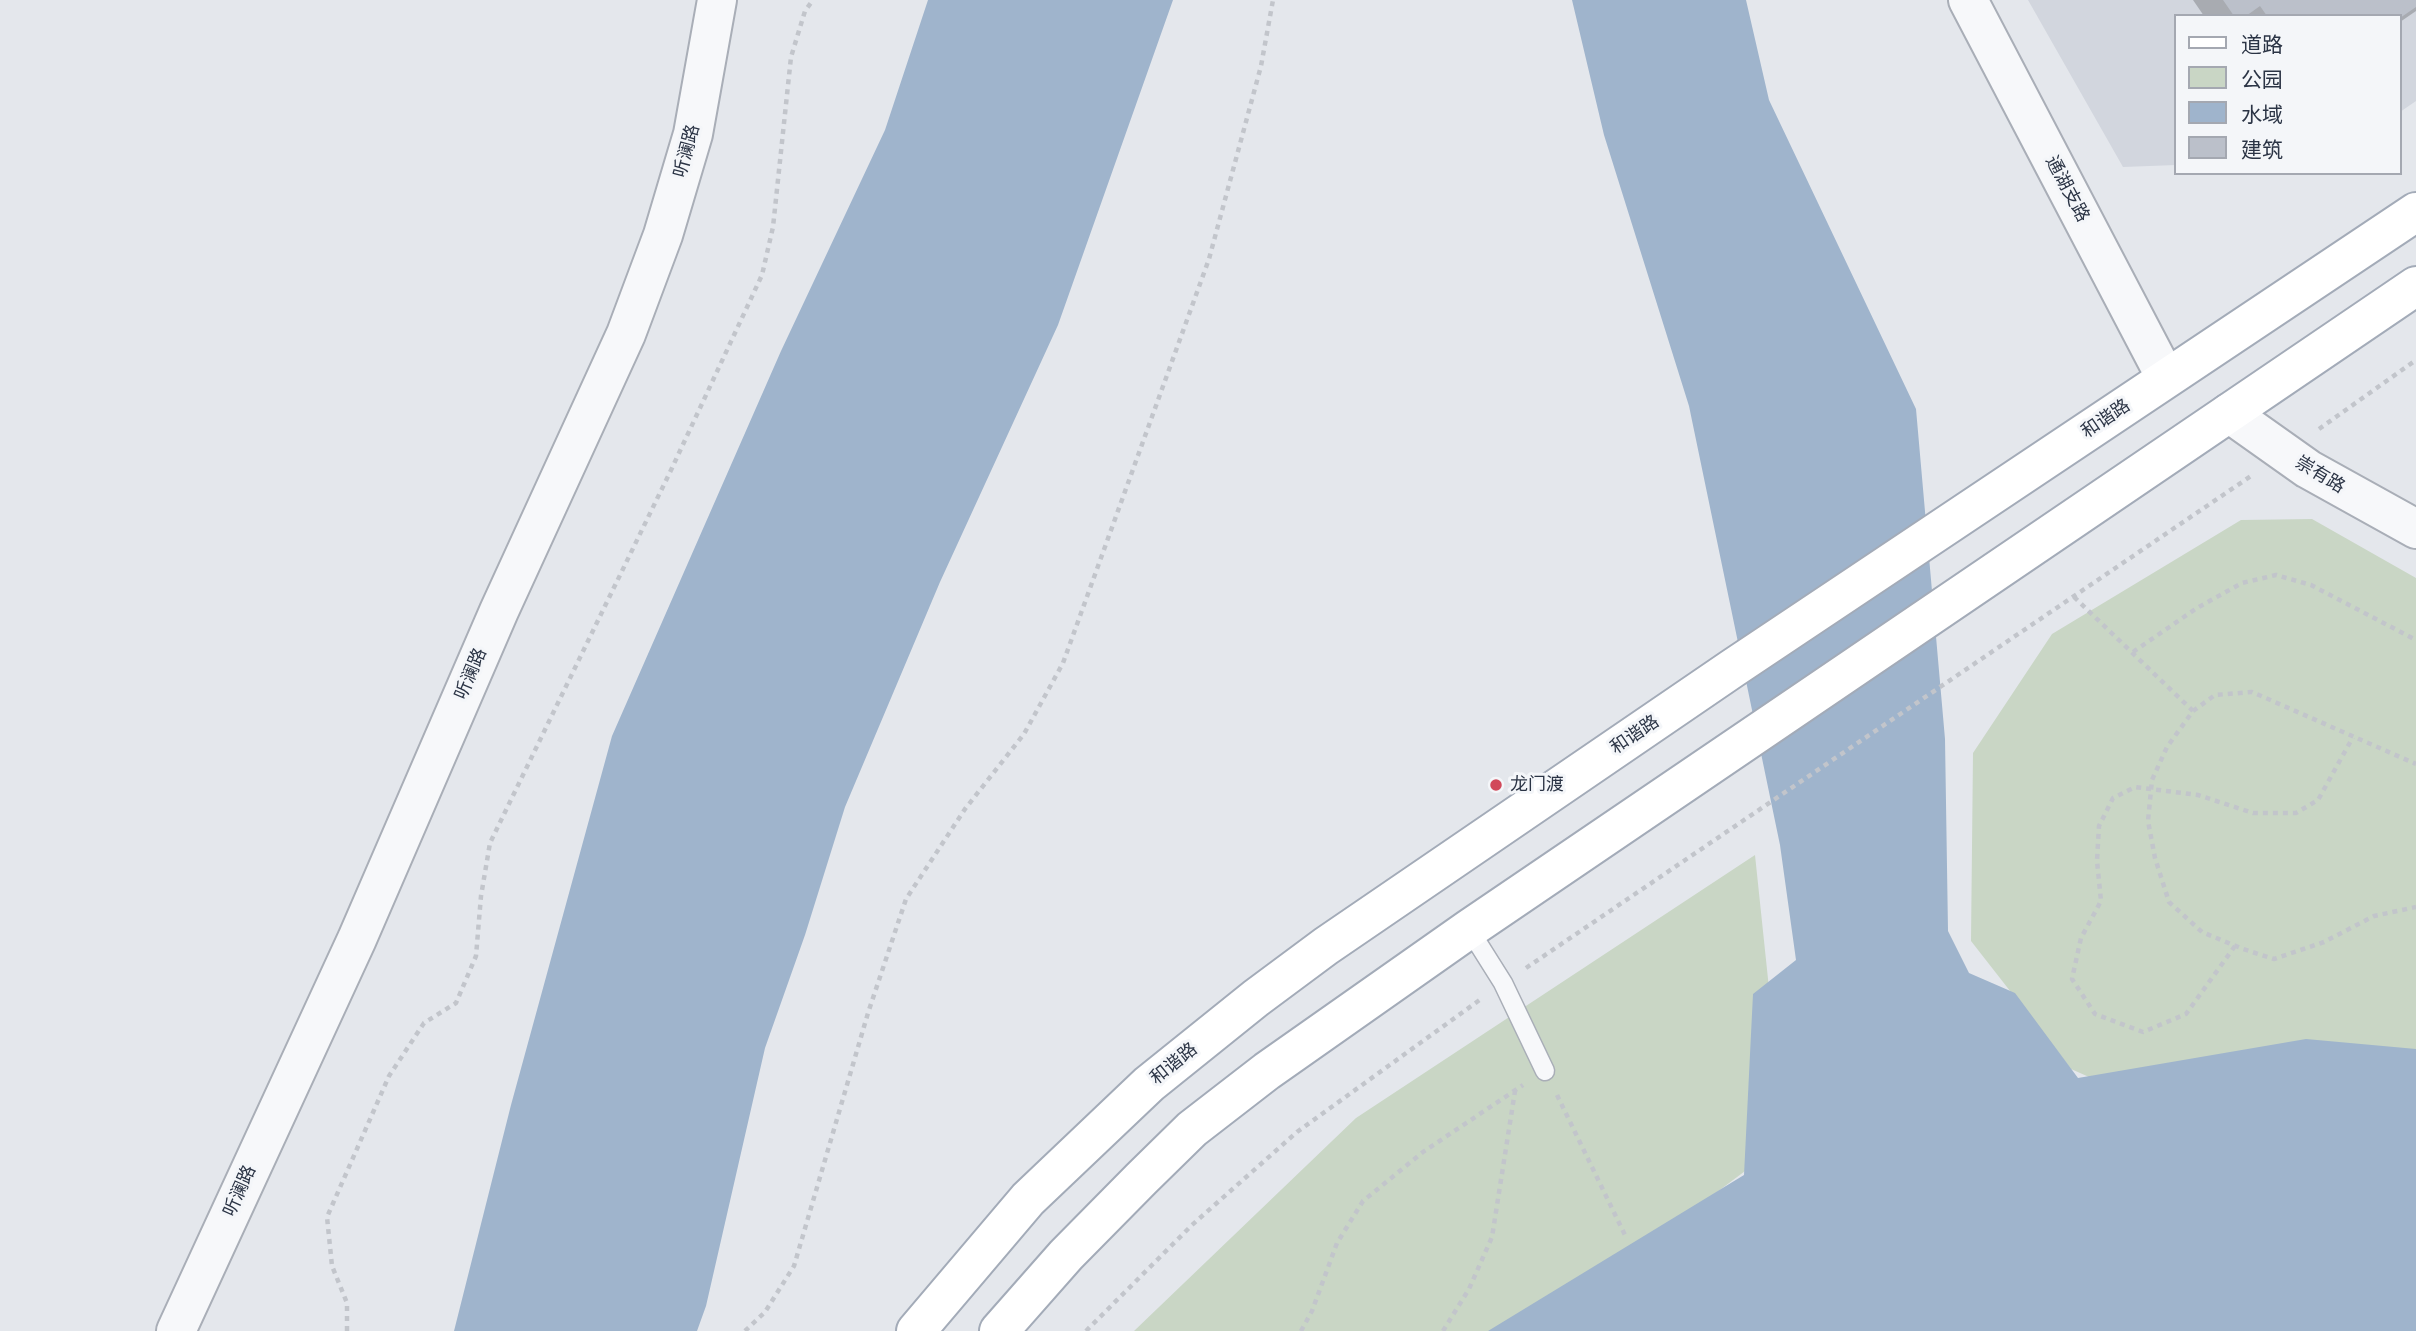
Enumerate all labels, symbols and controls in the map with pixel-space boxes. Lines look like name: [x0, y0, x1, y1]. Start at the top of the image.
legend: [2174, 14, 2402, 175]
text: 道路: [2241, 31, 2283, 58]
text: 公园: [2241, 66, 2283, 93]
text: 水域: [2241, 101, 2283, 128]
street label: 听澜路: [670, 122, 704, 180]
text: 建筑: [2241, 136, 2283, 163]
street label: 通湖支路: [2041, 152, 2093, 226]
street label: 和谐路: [2078, 395, 2134, 443]
street label: 崇有路: [2291, 452, 2349, 498]
street label: 听澜路: [451, 645, 491, 703]
street label: 和谐路: [1607, 711, 1663, 759]
place label: 龙门渡: [1510, 774, 1564, 796]
marker: 龙门渡: [1488, 777, 1504, 793]
street label: 和谐路: [1146, 1039, 1202, 1089]
street label: 听澜路: [219, 1162, 261, 1220]

